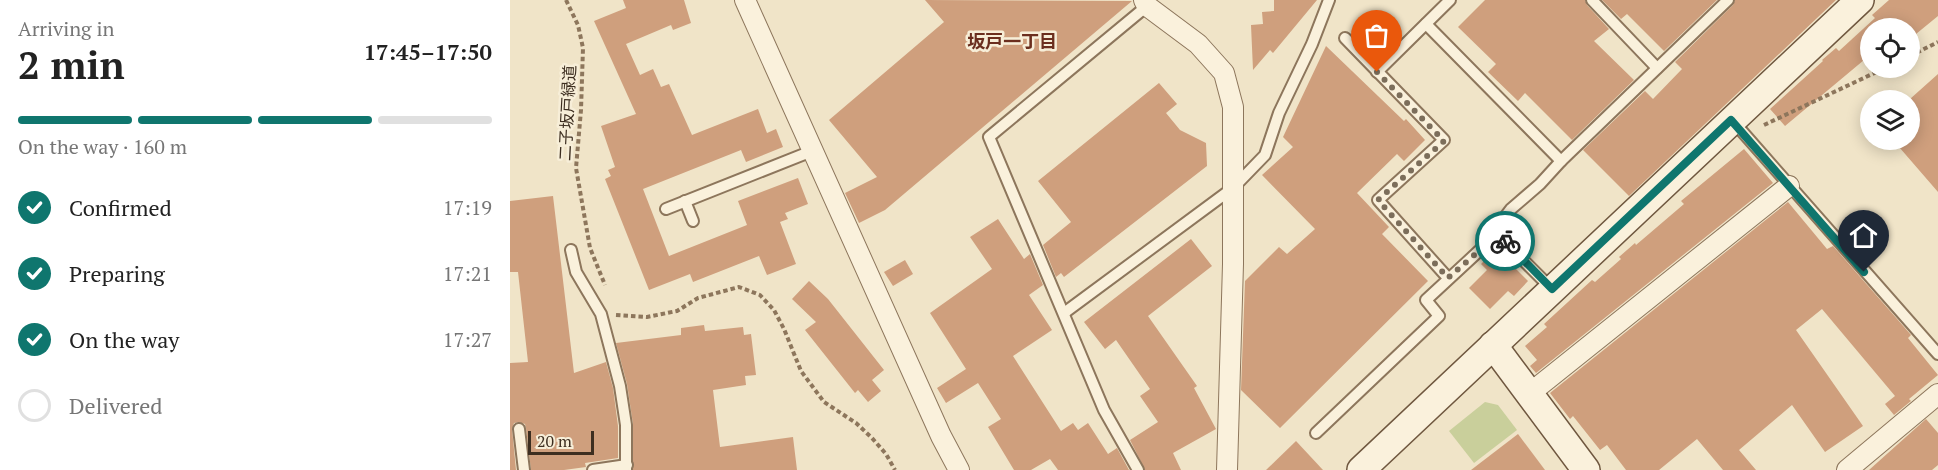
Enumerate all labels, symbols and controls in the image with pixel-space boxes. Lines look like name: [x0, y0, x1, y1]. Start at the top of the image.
pin: [1351, 10, 1402, 72]
text: Arriving in: [18, 15, 114, 42]
map controls: [1860, 18, 1920, 150]
button: locate: [1860, 18, 1920, 78]
icon: bag: [1360, 19, 1393, 52]
district label: 坂戸一丁目: [967, 29, 1057, 53]
text: 17:45–17:50: [364, 37, 492, 66]
text: 2 min: [18, 38, 125, 90]
street label: 二子坂戸緑道: [554, 64, 580, 162]
button: layers: [1860, 90, 1920, 150]
text: On the way · 160 m: [18, 133, 187, 160]
icon: check: [18, 191, 51, 224]
text: Confirmed: [69, 193, 172, 222]
text: 17:19: [443, 194, 492, 221]
pin: [1838, 210, 1889, 272]
courier: [1475, 211, 1535, 271]
icon: home: [1847, 219, 1880, 252]
icon: bike: [1489, 225, 1522, 258]
icon: check: [18, 257, 51, 290]
text: Preparing: [69, 259, 165, 288]
text: 17:21: [443, 260, 492, 287]
icon: check: [18, 323, 51, 356]
text: On the way: [69, 325, 179, 354]
text: 17:27: [443, 326, 492, 353]
text: Delivered: [69, 391, 162, 420]
scale bar: [528, 428, 594, 456]
text: 20 m: [537, 430, 572, 452]

